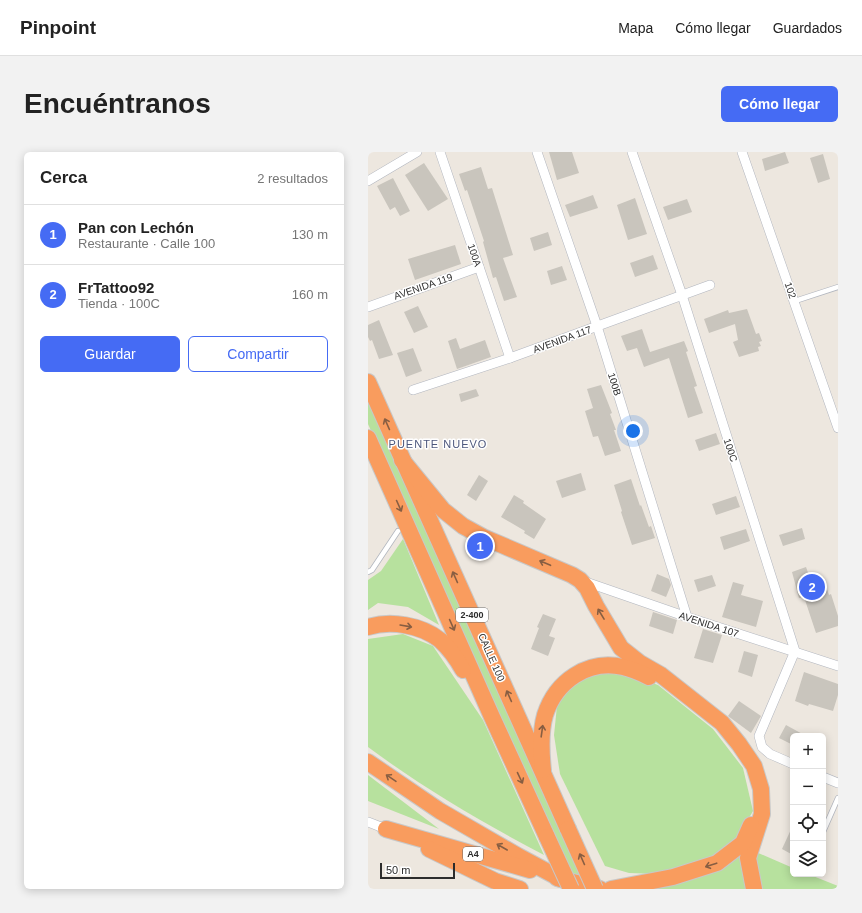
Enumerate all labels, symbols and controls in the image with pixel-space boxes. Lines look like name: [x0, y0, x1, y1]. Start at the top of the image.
text: Pinpoint: [20, 17, 96, 38]
text: Mapa: [618, 20, 653, 36]
text: Cómo llegar: [675, 20, 751, 36]
text: Guardados: [773, 20, 842, 36]
button: Cómo llegar: [721, 86, 838, 122]
text: Encuéntranos: [24, 88, 211, 119]
text: Cerca: [40, 168, 87, 187]
text: 2 resultados: [257, 171, 328, 186]
text: Pan con Lechón: [78, 219, 194, 236]
text: 1: [49, 227, 57, 242]
text: 130 m: [292, 227, 328, 242]
text: Restaurante · Calle 100: [78, 236, 215, 251]
street label: 100A: [466, 242, 484, 268]
street label: AVENIDA 119: [392, 271, 454, 302]
text: FrTattoo92: [78, 279, 154, 296]
street label: 102: [783, 280, 799, 300]
text: 2: [49, 287, 57, 302]
text: 160 m: [292, 287, 328, 302]
text: Tienda · 100C: [78, 296, 160, 311]
street label: AVENIDA 117: [531, 324, 593, 355]
button: Guardar: [40, 336, 180, 372]
button: Compartir: [188, 336, 328, 372]
street label: 100B: [606, 371, 623, 397]
one-way arrow: [382, 418, 390, 430]
your location: [623, 421, 643, 441]
street label: 100C: [722, 437, 739, 463]
district label: PUENTE NUEVO: [389, 438, 487, 450]
one-way arrow: [396, 500, 403, 512]
pin: 1: [467, 531, 493, 561]
one-way arrow: [540, 559, 552, 567]
one-way arrow: [451, 572, 458, 584]
pin: 2: [799, 572, 825, 602]
road number: 2-400: [456, 608, 488, 622]
one-way arrow: [596, 608, 604, 620]
street label: AVENIDA 107: [678, 610, 740, 639]
one-way arrow: [448, 619, 456, 631]
one-way arrow: [399, 622, 412, 630]
street label: CALLE 100: [476, 632, 507, 683]
one-way arrow: [505, 690, 512, 702]
one-way arrow: [539, 725, 546, 738]
map controls: [790, 733, 826, 877]
button: +: [790, 733, 826, 769]
button: −: [790, 769, 826, 805]
one-way arrow: [517, 772, 525, 784]
one-way arrow: [386, 774, 397, 782]
button: locate: [790, 805, 826, 841]
button: layers: [790, 841, 826, 877]
one-way arrow: [496, 842, 508, 850]
road number: A4: [463, 847, 483, 861]
one-way arrow: [577, 853, 585, 865]
scale bar: [380, 861, 455, 880]
one-way arrow: [705, 861, 717, 869]
text: 50 m: [386, 864, 410, 876]

